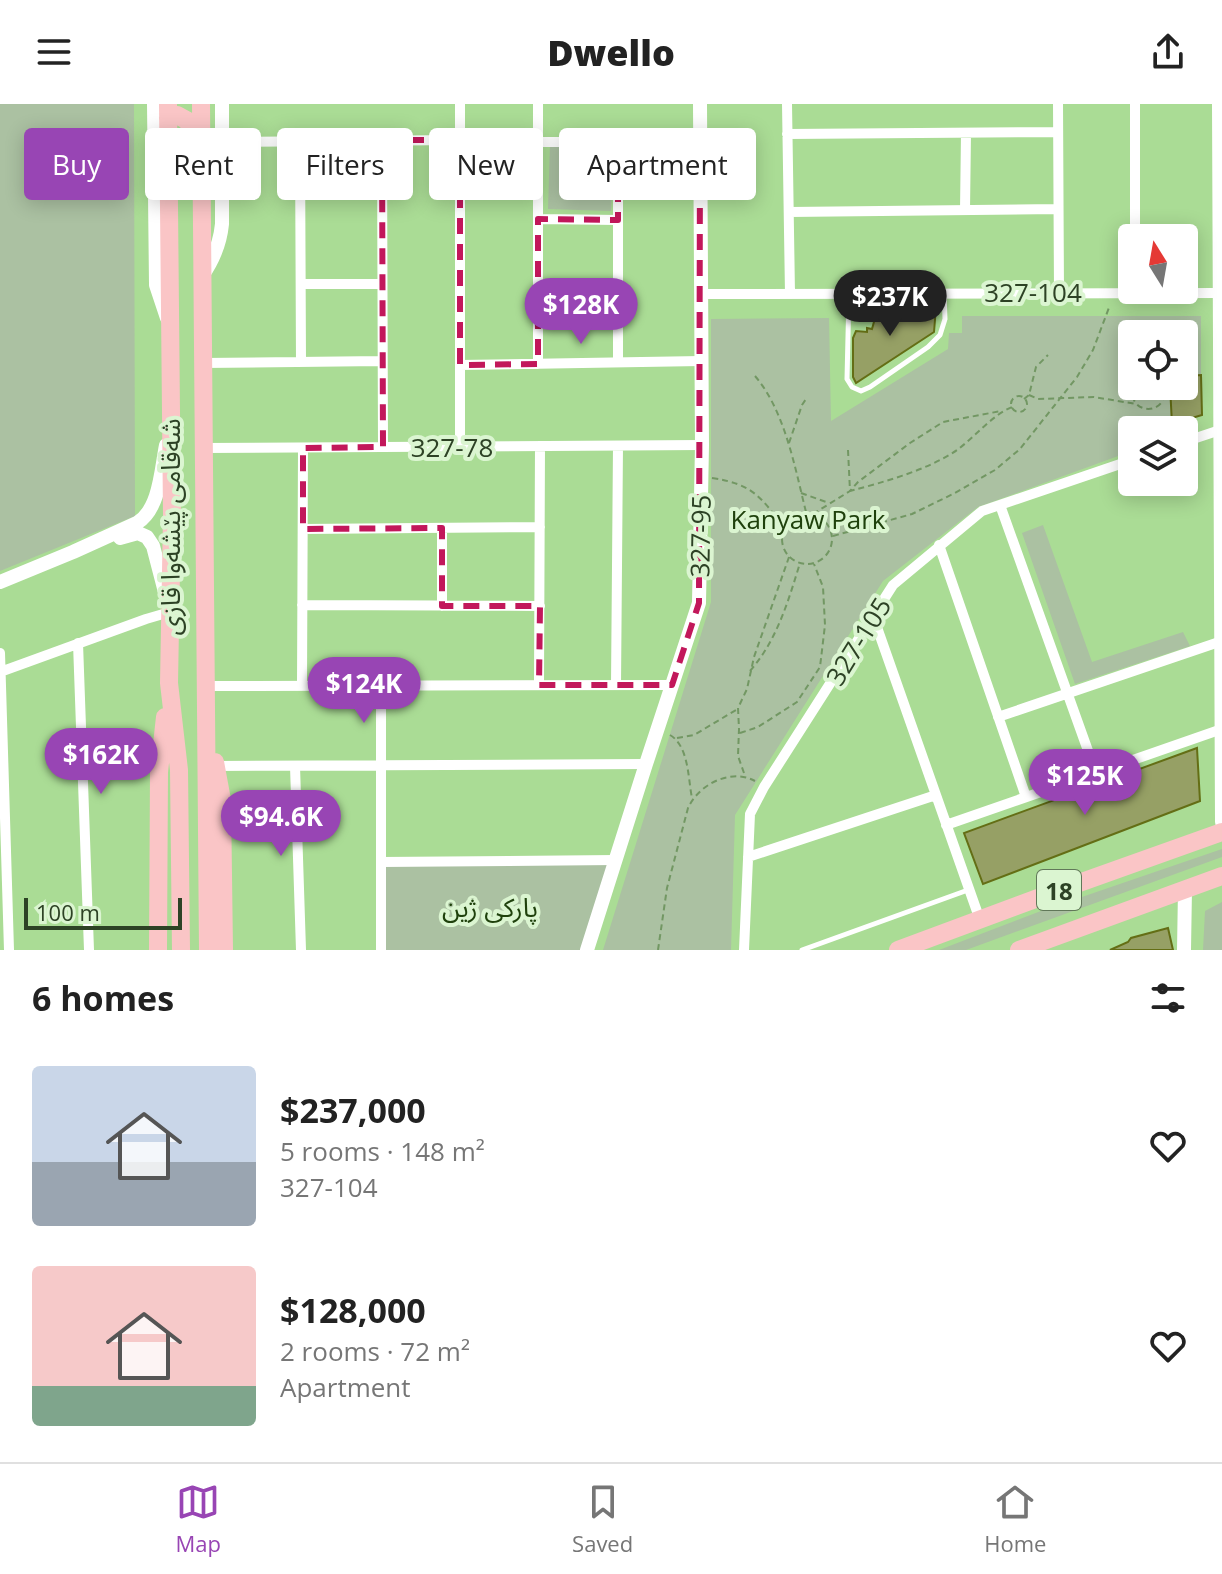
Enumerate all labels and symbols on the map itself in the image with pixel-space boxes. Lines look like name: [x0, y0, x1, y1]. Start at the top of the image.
north arrow: [1118, 224, 1198, 304]
pin: $237K: [834, 270, 946, 338]
street label: 327-104: [984, 274, 1082, 310]
pin: $128K: [525, 278, 637, 346]
street label: شەقامی پێشەوا قازی: [152, 418, 188, 636]
street label: 327-78: [411, 429, 493, 465]
street label: 327-95: [681, 494, 719, 578]
park label: Kanyaw Park: [730, 501, 886, 537]
street label: 327-105: [817, 590, 899, 692]
pin: $124K: [308, 657, 420, 725]
pin: $162K: [45, 728, 157, 796]
pin: $125K: [1029, 749, 1141, 817]
pin: $94.6K: [216, 790, 346, 858]
road number: 18: [1037, 870, 1081, 910]
park label: پارکی ژین: [442, 889, 538, 925]
scale bar: [24, 894, 182, 930]

